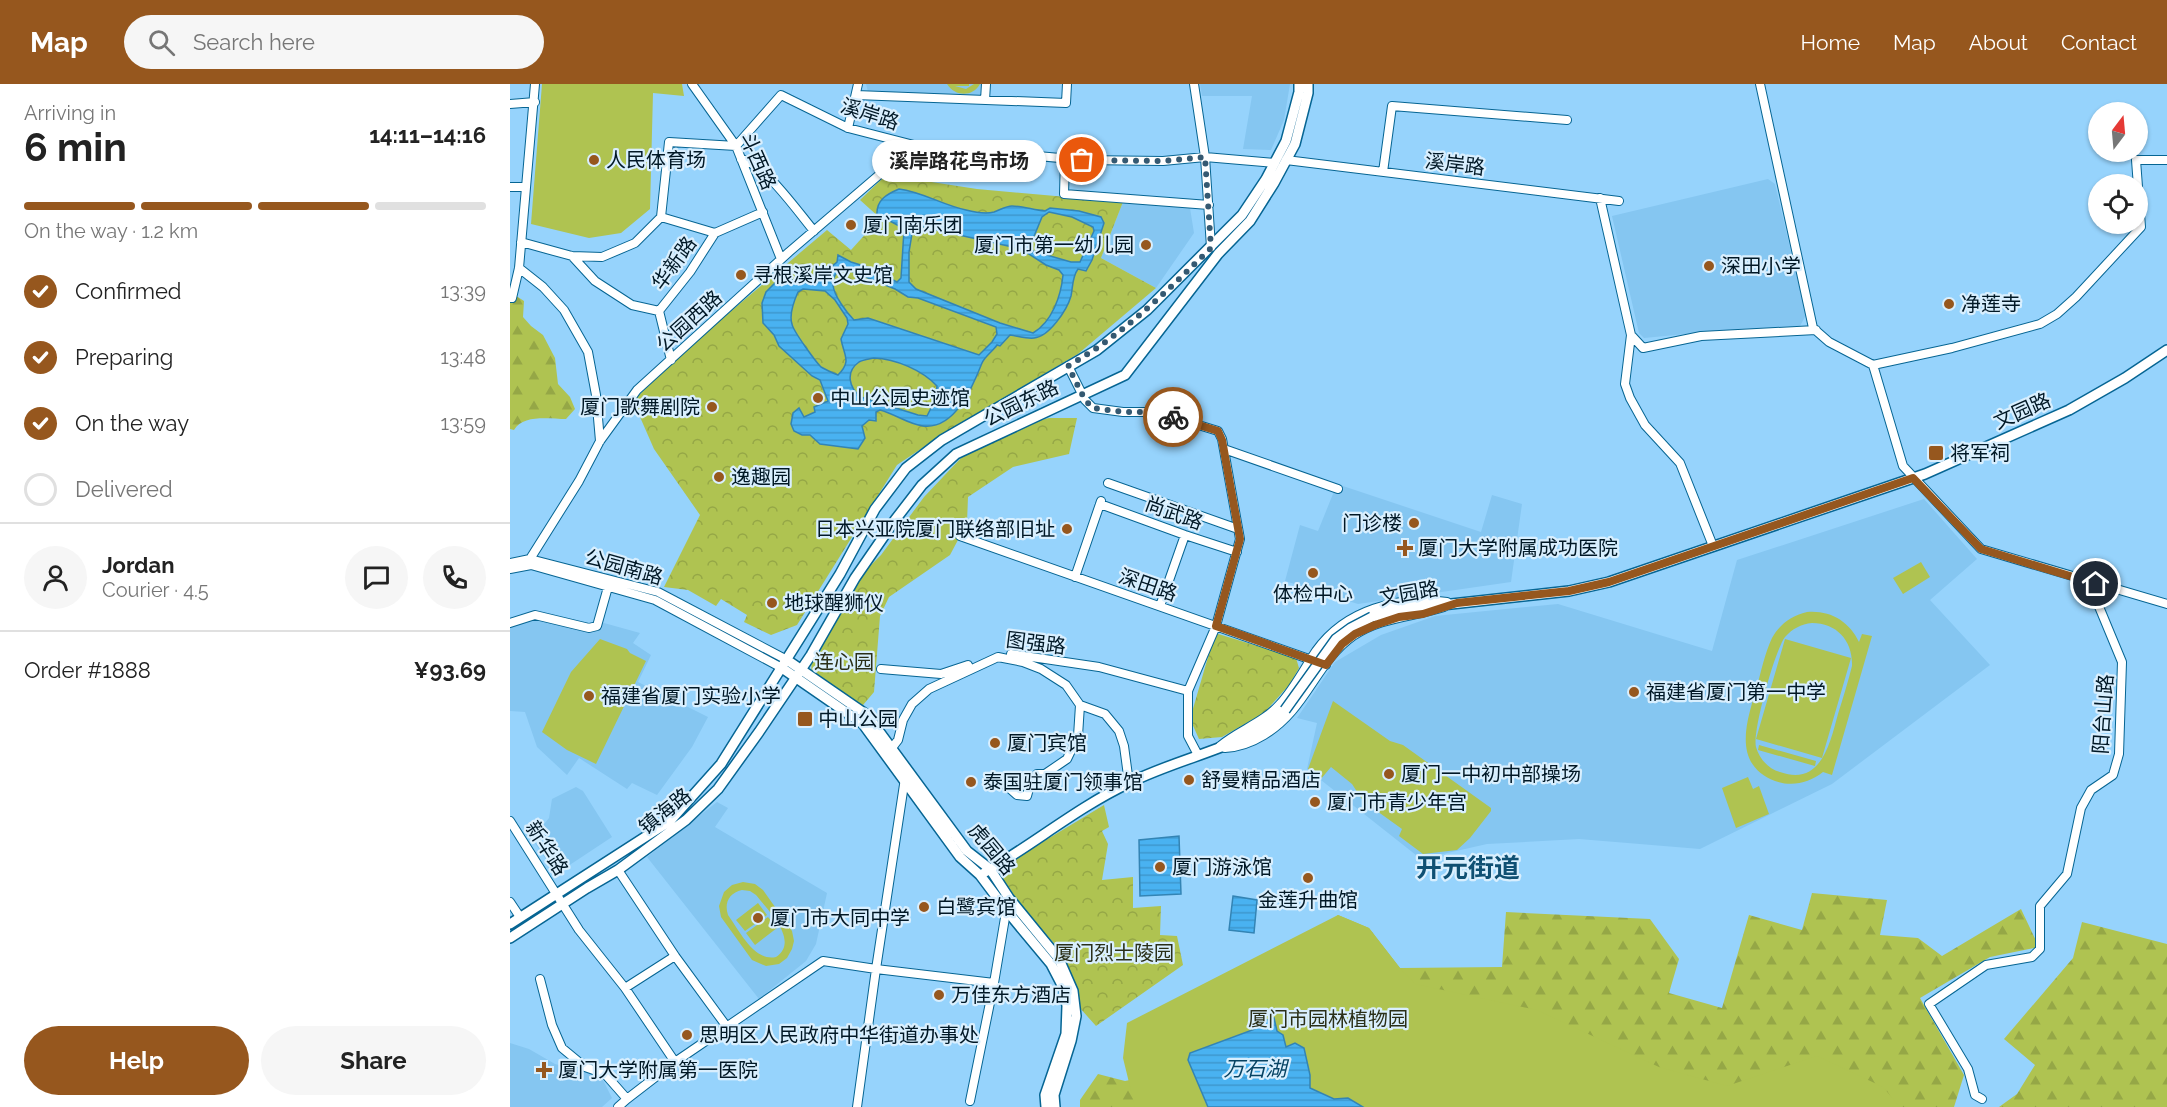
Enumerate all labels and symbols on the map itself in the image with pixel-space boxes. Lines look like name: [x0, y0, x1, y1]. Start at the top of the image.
street label: 溪岸路: [838, 93, 902, 135]
north arrow: [2088, 102, 2148, 162]
street label: 斗西路: [735, 129, 781, 193]
pin: [1056, 134, 1107, 185]
callout: 溪岸路花鸟市场: [872, 139, 1046, 181]
place label: 人民体育场: [606, 148, 706, 172]
street label: 溪岸路: [1424, 148, 1486, 180]
marker: 人民体育场: [587, 153, 601, 167]
place label: 厦门南乐团: [863, 213, 963, 237]
marker: 厦门南乐团: [844, 218, 858, 232]
street label: 华新路: [647, 232, 701, 294]
place label: 厦门市第一幼儿园: [974, 233, 1134, 257]
marker: 厦门市第一幼儿园: [1139, 238, 1153, 252]
place label: 深田小学: [1721, 254, 1801, 278]
marker: 深田小学: [1702, 259, 1716, 273]
place label: 寻根溪岸文史馆: [753, 263, 893, 287]
marker: 寻根溪岸文史馆: [734, 268, 748, 282]
street label: 公园西路: [651, 285, 727, 357]
place label: 净莲寺: [1961, 292, 2021, 316]
marker: 净莲寺: [1942, 297, 1956, 311]
street label: 公园东路: [980, 375, 1062, 431]
place label: 中山公园史迹馆: [830, 386, 970, 410]
courier: [1143, 387, 1203, 447]
street label: 文园路: [1990, 388, 2054, 434]
marker: 中山公园史迹馆: [811, 391, 825, 405]
place label: 厦门歌舞剧院: [580, 395, 700, 419]
marker: 厦门歌舞剧院: [705, 400, 719, 414]
place label: 将军祠: [1950, 441, 2010, 465]
marker: 将军祠: [1927, 444, 1945, 462]
place label: 逸趣园: [731, 465, 791, 489]
marker: 逸趣园: [712, 470, 726, 484]
street label: 尚武路: [1142, 491, 1206, 535]
place label: 门诊楼: [1342, 511, 1402, 535]
marker: 门诊楼: [1407, 516, 1421, 530]
place label: 日本兴亚院厦门联络部旧址: [815, 517, 1055, 541]
marker: 日本兴亚院厦门联络部旧址: [1060, 522, 1074, 536]
place label: 厦门大学附属成功医院: [1418, 536, 1618, 560]
marker: 厦门大学附属成功医院: [1396, 539, 1414, 557]
street label: 公园南路: [582, 544, 666, 590]
pin: [2070, 558, 2121, 609]
street label: 深田路: [1116, 564, 1180, 606]
marker: 体检中心: [1306, 566, 1320, 580]
street label: 文园路: [1377, 576, 1441, 610]
place label: 体检中心: [1273, 582, 1353, 606]
place label: 地球醒狮仪: [784, 591, 884, 615]
marker: 地球醒狮仪: [765, 596, 779, 610]
street label: 图强路: [1005, 627, 1067, 659]
park label: 连心园: [814, 650, 874, 674]
street label: 阳台山路: [2088, 673, 2118, 755]
place label: 福建省厦门第一中学: [1646, 680, 1826, 704]
place label: 福建省厦门实验小学: [601, 684, 781, 708]
marker: 福建省厦门第一中学: [1627, 685, 1641, 699]
marker: 福建省厦门实验小学: [582, 689, 596, 703]
place label: 中山公园: [818, 707, 898, 731]
marker: 中山公园: [796, 710, 814, 728]
place label: 厦门宾馆: [1007, 731, 1087, 755]
marker: 厦门宾馆: [988, 736, 1002, 750]
place label: 厦门一中初中部操场: [1401, 762, 1581, 786]
marker: 厦门一中初中部操场: [1382, 767, 1396, 781]
place label: 舒曼精品酒店: [1201, 768, 1321, 792]
place label: 泰国驻厦门领事馆: [983, 770, 1143, 794]
marker: 舒曼精品酒店: [1182, 773, 1196, 787]
marker: 泰国驻厦门领事馆: [964, 775, 978, 789]
street label: 镇海路: [634, 783, 696, 839]
place label: 厦门市青少年宫: [1327, 790, 1467, 814]
marker: 厦门市青少年宫: [1308, 795, 1322, 809]
street label: 新华路: [521, 816, 573, 880]
street label: 虎园路: [964, 818, 1020, 880]
district label: 开元街道: [1416, 853, 1520, 883]
place label: 厦门游泳馆: [1172, 855, 1272, 879]
marker: 厦门游泳馆: [1153, 860, 1167, 874]
marker: 金莲升曲馆: [1301, 871, 1315, 885]
place label: 金莲升曲馆: [1258, 888, 1358, 912]
place label: 白鹭宾馆: [936, 895, 1016, 919]
marker: 白鹭宾馆: [917, 900, 931, 914]
place label: 厦门市大同中学: [770, 906, 910, 930]
marker: 厦门市大同中学: [751, 911, 765, 925]
park label: 厦门烈士陵园: [1054, 941, 1174, 965]
place label: 万佳东方酒店: [951, 983, 1071, 1007]
marker: 万佳东方酒店: [932, 988, 946, 1002]
park label: 厦门市园林植物园: [1248, 1007, 1408, 1031]
place label: 思明区人民政府中华街道办事处: [699, 1023, 979, 1047]
marker: 思明区人民政府中华街道办事处: [680, 1028, 694, 1042]
water label: 万石湖: [1224, 1056, 1289, 1081]
place label: 厦门大学附属第一医院: [558, 1058, 758, 1082]
marker: 厦门大学附属第一医院: [535, 1061, 553, 1079]

